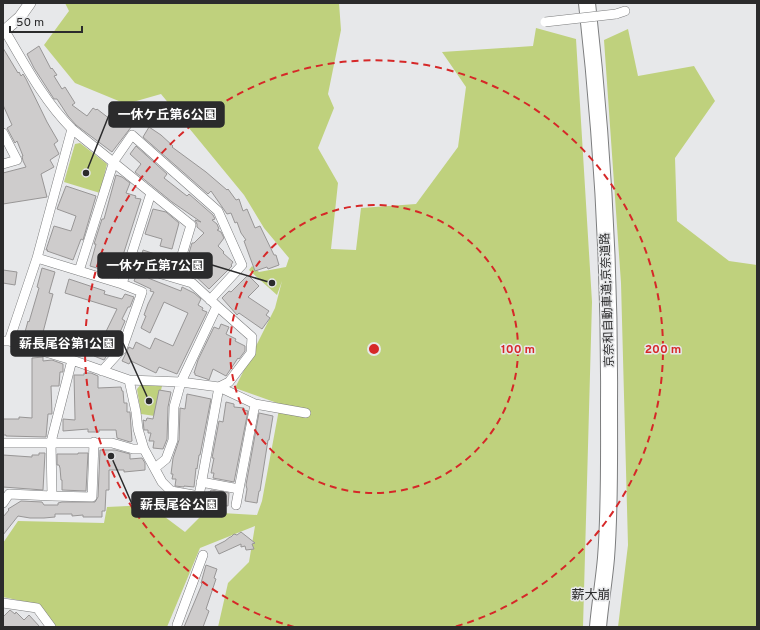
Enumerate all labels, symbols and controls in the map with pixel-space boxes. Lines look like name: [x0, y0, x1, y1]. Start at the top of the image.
scale bar: [10, 8, 82, 34]
text: 50 m: [16, 15, 44, 31]
callout: 一休ケ丘第6公園: [109, 102, 224, 127]
text: 一休ケ丘第6公園: [118, 107, 217, 124]
street label: 京奈和自動車道;京奈道路: [598, 232, 618, 368]
callout: 一休ケ丘第7公園: [98, 253, 212, 278]
text: 一休ケ丘第7公園: [106, 258, 204, 275]
callout: 薪長尾谷第1公園: [11, 331, 123, 356]
text: 薪長尾谷第1公園: [19, 336, 115, 353]
centre of rings: [367, 342, 381, 356]
text: 100 m: [501, 342, 535, 358]
text: 200 m: [645, 342, 681, 358]
callout: 薪長尾谷公園: [132, 492, 226, 517]
text: 薪長尾谷公園: [140, 498, 218, 514]
district label: 薪大崩: [571, 588, 611, 604]

